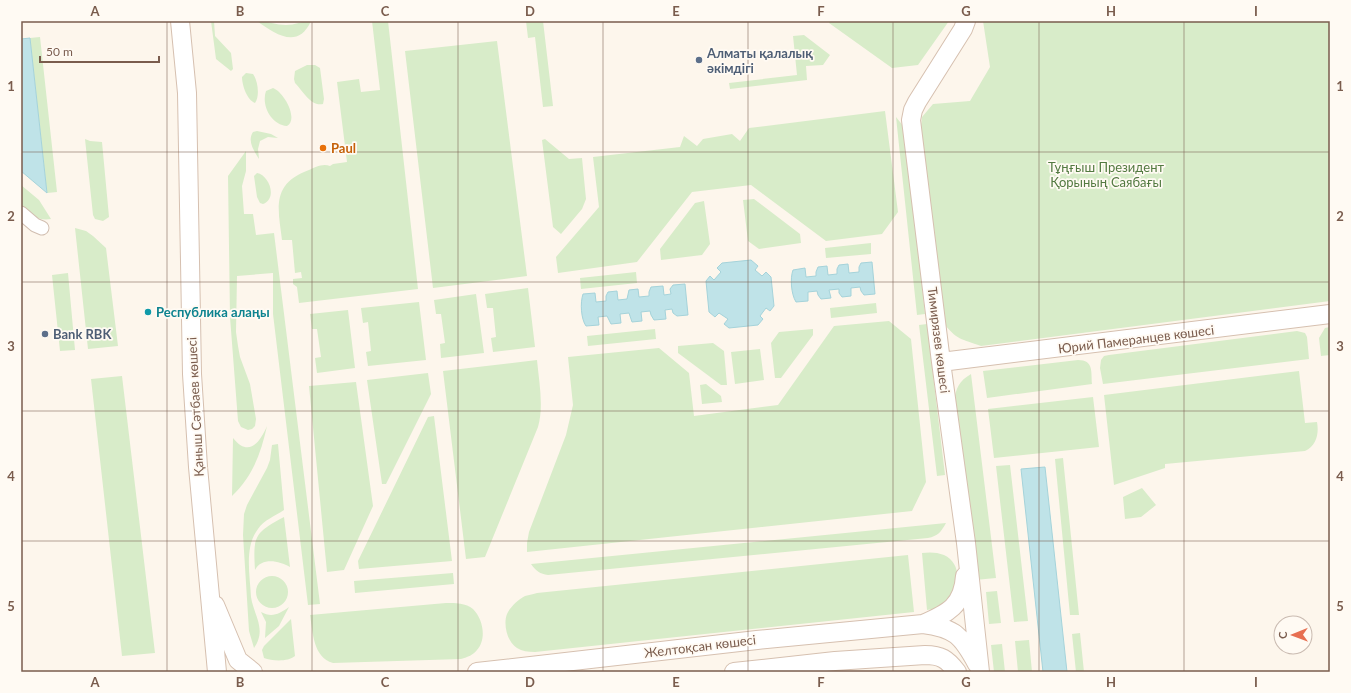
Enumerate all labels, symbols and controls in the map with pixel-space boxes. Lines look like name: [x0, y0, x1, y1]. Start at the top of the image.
text: A: [89, 3, 100, 19]
text: B: [236, 3, 245, 19]
text: C: [381, 3, 390, 19]
text: D: [525, 3, 535, 19]
text: E: [672, 3, 680, 19]
text: F: [817, 3, 825, 19]
text: G: [961, 3, 971, 19]
text: H: [1106, 3, 1116, 19]
text: I: [1254, 3, 1258, 19]
scale bar: [40, 38, 159, 64]
text: 50 m: [46, 44, 73, 59]
place label: Алматы қалалық әкімдігі: [706, 45, 813, 76]
marker: Алматы қалалық әкімдігі: [694, 55, 704, 65]
text: 1: [7, 78, 15, 94]
text: 1: [1336, 78, 1344, 94]
place label: Paul: [331, 140, 356, 156]
marker: Paul: [318, 143, 328, 153]
park label: Тұңғыш Президент Қорының Саябағы: [1048, 159, 1164, 190]
text: 2: [7, 208, 15, 224]
text: 2: [1336, 208, 1344, 224]
street label: Тимирязев көшесі: [925, 286, 953, 394]
place label: Республика алаңы: [156, 304, 270, 320]
marker: Республика алаңы: [143, 307, 153, 317]
street label: Юрий Памеранцев көшесі: [1057, 321, 1215, 357]
place label: Bank RBK: [53, 326, 112, 342]
marker: Bank RBK: [40, 329, 50, 339]
street label: Қаныш Сәтбаев көшесі: [183, 337, 207, 477]
text: 3: [7, 338, 15, 354]
text: 3: [1336, 338, 1344, 354]
text: 4: [7, 468, 15, 484]
text: 4: [1336, 468, 1344, 484]
text: 5: [7, 598, 15, 614]
text: 5: [1336, 598, 1344, 614]
north arrow: [1273, 615, 1313, 655]
street label: Желтоқсан көшесі: [643, 631, 757, 661]
text: С: [1276, 631, 1289, 639]
text: A: [89, 674, 100, 690]
text: B: [236, 674, 245, 690]
text: C: [381, 674, 390, 690]
text: D: [525, 674, 535, 690]
text: E: [672, 674, 680, 690]
text: F: [817, 674, 825, 690]
text: G: [961, 674, 971, 690]
text: H: [1106, 674, 1116, 690]
text: I: [1254, 674, 1258, 690]

